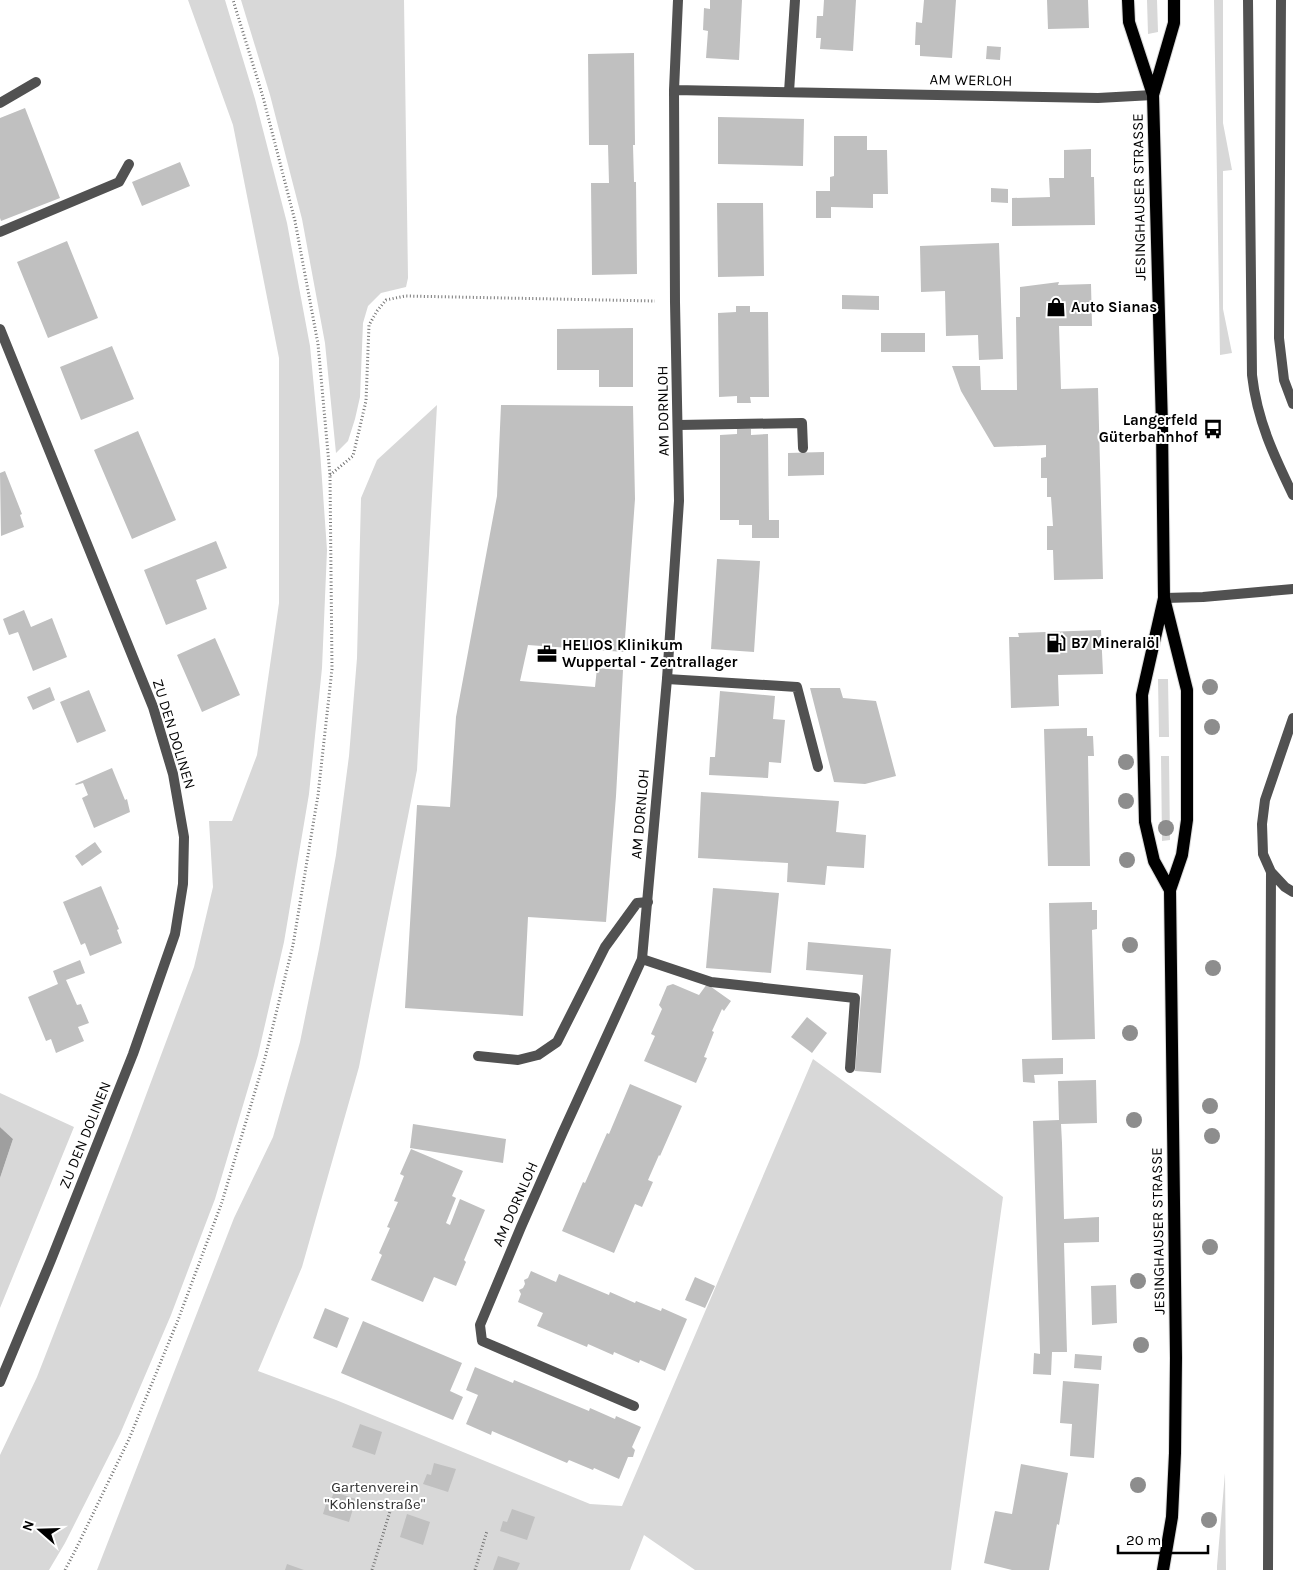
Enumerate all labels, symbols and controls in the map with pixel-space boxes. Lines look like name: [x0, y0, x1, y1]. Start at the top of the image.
street label: AM WERLOH: [930, 70, 1012, 90]
street label: JESINGHAUSER STRASSE: [1129, 113, 1149, 281]
shop icon: Auto Sianas: [1045, 296, 1067, 318]
place label: Auto Sianas: [1071, 298, 1157, 316]
street label: AM DORNLOH: [653, 366, 673, 456]
place label: Langerfeld Güterbahnhof: [1099, 411, 1198, 446]
bus stop icon: Langerfeld Güterbahnhof: [1202, 418, 1224, 440]
fuel station icon: B7 Mineralöl: [1045, 632, 1067, 654]
place label: B7 Mineralöl: [1071, 634, 1160, 652]
place label: HELIOS Klinikum Wuppertal - Zentrallager: [562, 636, 738, 671]
office icon: HELIOS Klinikum Wuppertal - Zentrallager: [536, 643, 558, 665]
street label: ZU DEN DOLINEN: [149, 677, 199, 791]
street label: AM DORNLOH: [627, 768, 653, 860]
street label: ZU DEN DOLINEN: [55, 1079, 115, 1191]
street label: JESINGHAUSER STRASSE: [1148, 1147, 1168, 1315]
street label: AM DORNLOH: [488, 1159, 542, 1249]
park label: Gartenverein "Kohlenstraße": [325, 1478, 426, 1513]
north arrow: [15, 1505, 65, 1555]
text: N: [19, 1518, 38, 1533]
scale bar: [1118, 1522, 1208, 1554]
text: 20 m: [1126, 1531, 1161, 1549]

